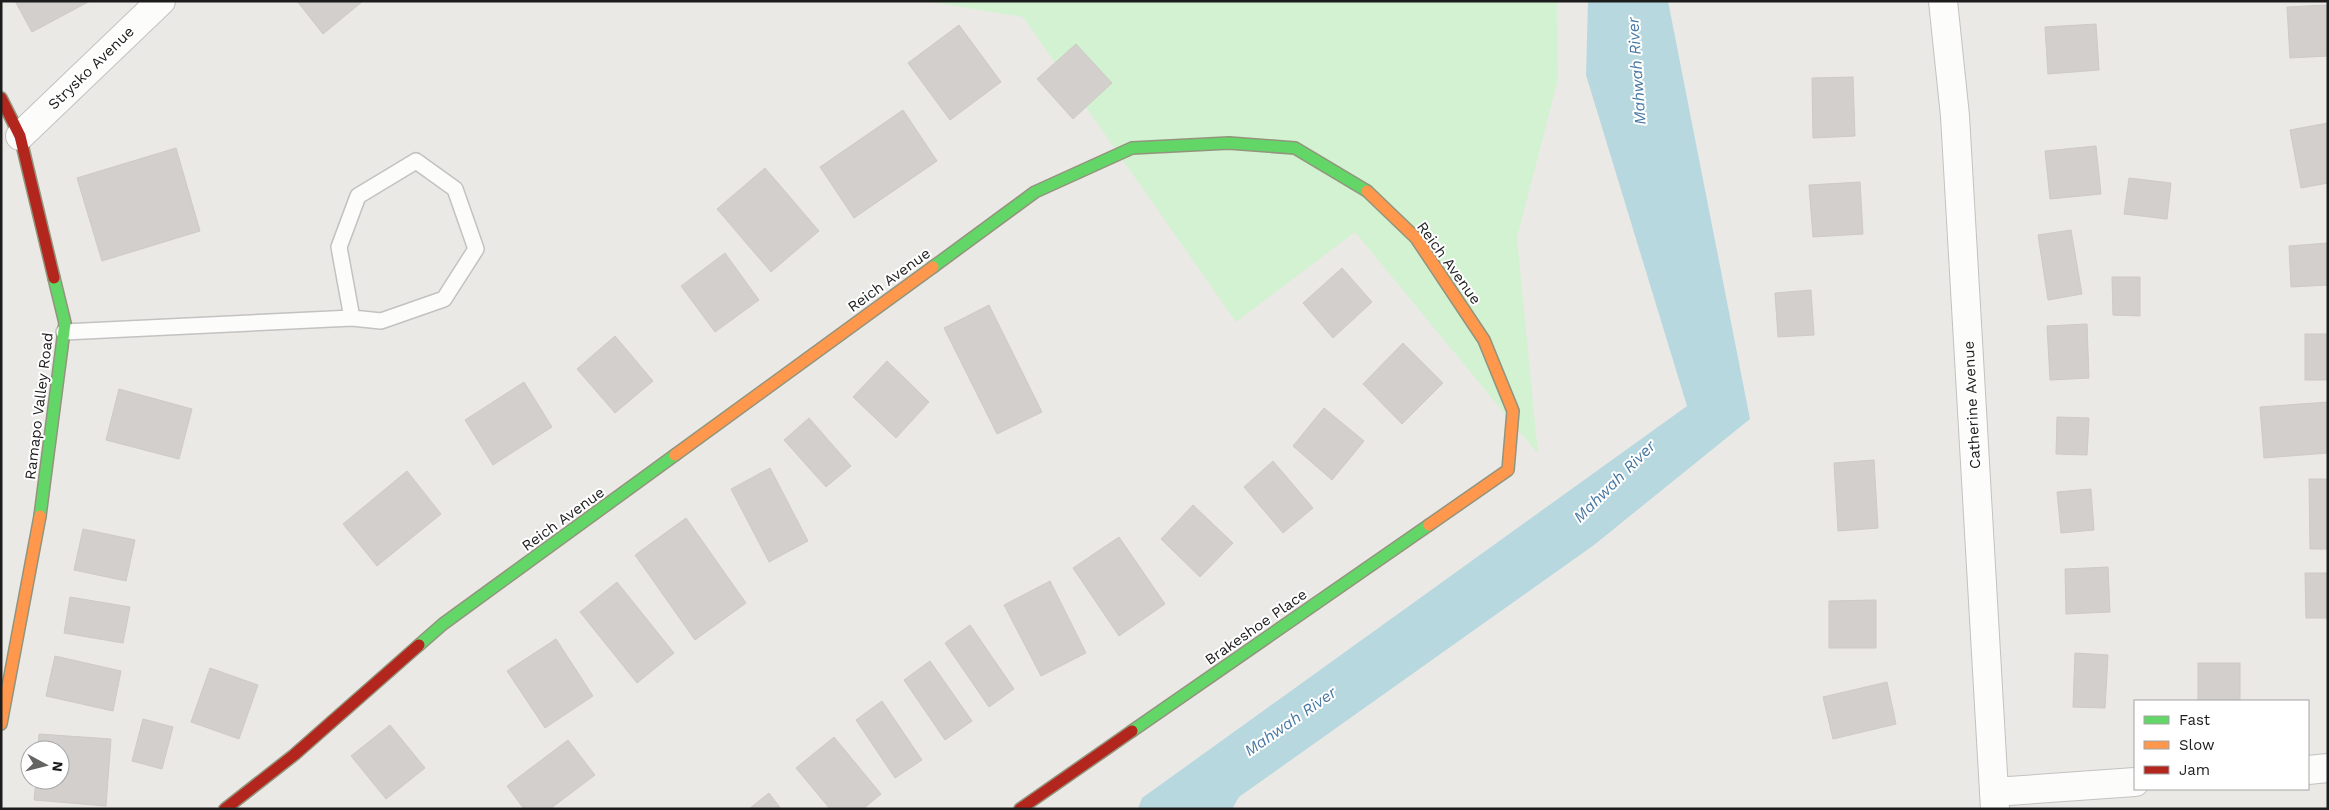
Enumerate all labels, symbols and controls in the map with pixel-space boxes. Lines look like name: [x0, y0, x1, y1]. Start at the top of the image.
water label: Mahwah River: [1623, 16, 1650, 125]
street label: Strysko Avenue: [44, 23, 138, 113]
street label: Reich Avenue: [1413, 218, 1485, 308]
street label: Reich Avenue: [844, 244, 934, 316]
street label: Ramapo Valley Road: [21, 331, 57, 481]
street label: Catherine Avenue: [1960, 340, 1984, 470]
water label: Mahwah River: [1569, 436, 1660, 526]
street label: Reich Avenue: [518, 483, 608, 555]
street label: Brakeshoe Place: [1202, 585, 1310, 669]
water label: Mahwah River: [1241, 682, 1341, 760]
legend: [2134, 700, 2309, 790]
text: Fast: [2179, 711, 2211, 729]
text: Slow: [2179, 736, 2215, 754]
north arrow: [20, 740, 70, 790]
text: N: [49, 760, 66, 773]
text: Jam: [2179, 761, 2210, 779]

